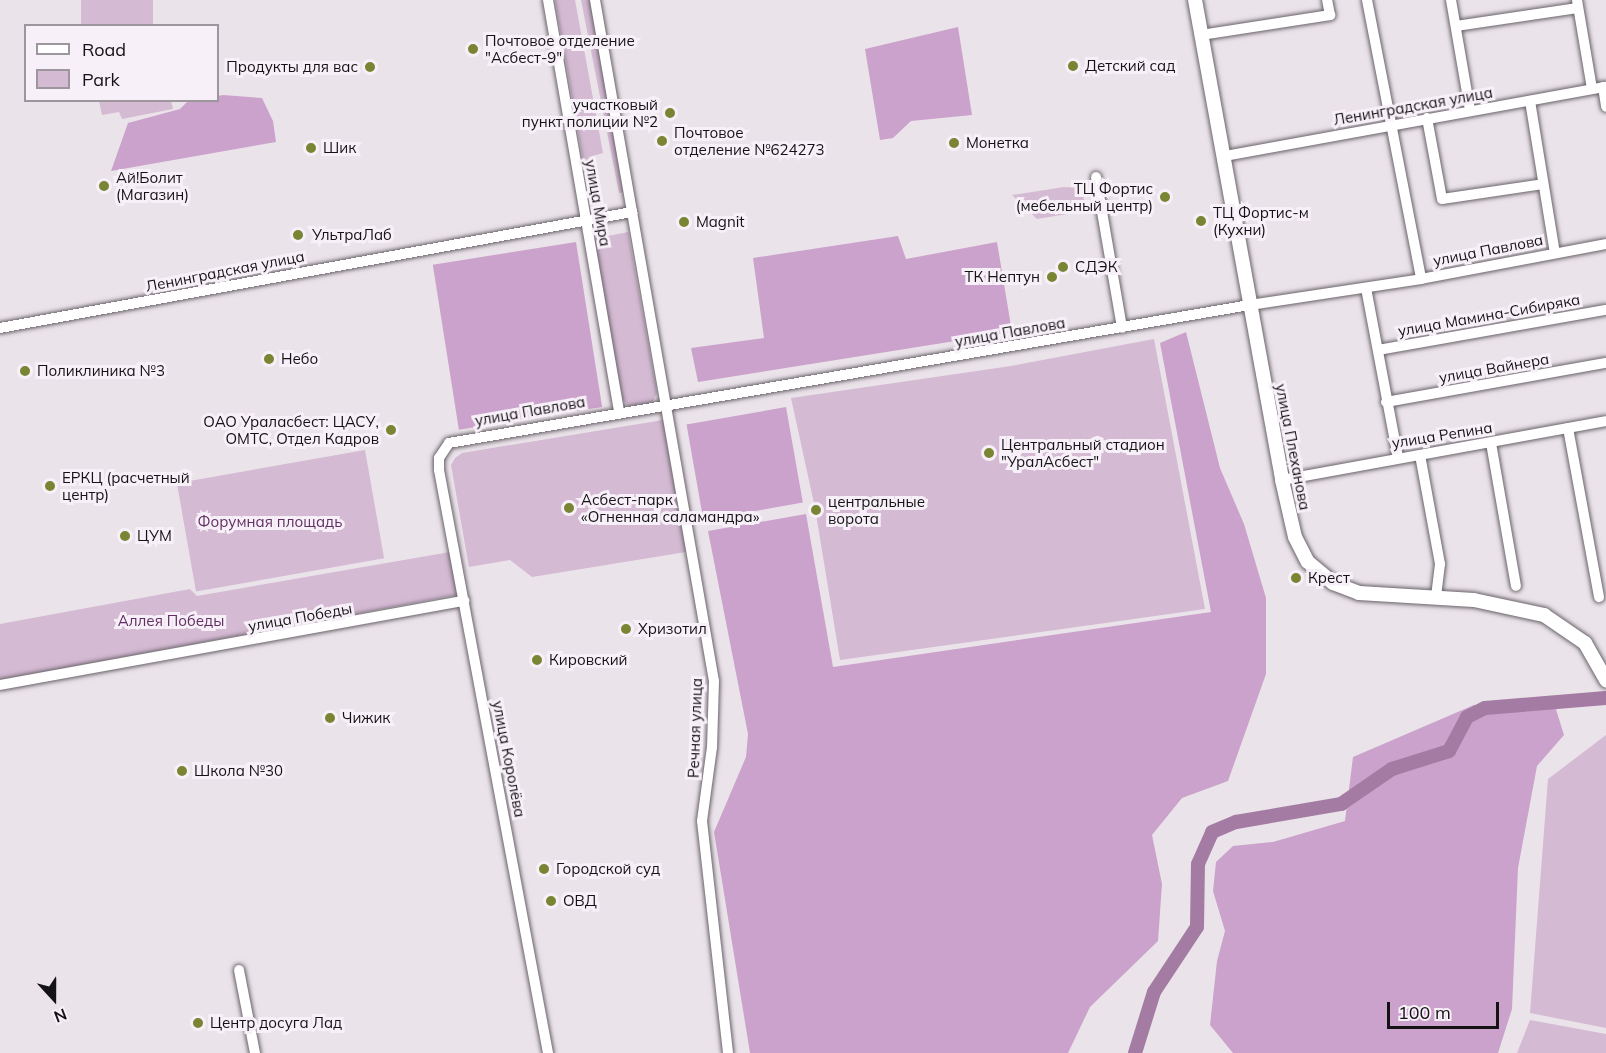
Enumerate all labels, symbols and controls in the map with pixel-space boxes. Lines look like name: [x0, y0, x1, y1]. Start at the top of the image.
legend: [24, 24, 219, 102]
place label: Почтовое отделение "Асбест-9": [485, 31, 635, 66]
text: Road: [82, 38, 126, 61]
marker: Почтовое отделение "Асбест-9": [466, 42, 480, 56]
place label: Детский сад: [1085, 57, 1175, 75]
place label: Продукты для вас: [226, 58, 358, 76]
marker: Детский сад: [1066, 59, 1080, 73]
marker: Продукты для вас: [363, 60, 377, 74]
text: Park: [82, 68, 120, 91]
street label: Ленинградская улица: [1332, 83, 1494, 129]
place label: участковый пункт полиции №2: [522, 95, 658, 130]
marker: участковый пункт полиции №2: [663, 106, 677, 120]
place label: Почтовое отделение №624273: [674, 123, 824, 158]
marker: Почтовое отделение №624273: [655, 134, 669, 148]
place label: Монетка: [966, 134, 1029, 152]
marker: Монетка: [947, 136, 961, 150]
place label: Шик: [323, 139, 356, 157]
marker: Шик: [304, 141, 318, 155]
street label: улица Мира: [582, 158, 614, 248]
place label: Ай!Болит (Магазин): [116, 168, 189, 203]
marker: Ай!Болит (Магазин): [97, 179, 111, 193]
place label: ТЦ Фортис (мебельный центр): [1016, 179, 1153, 214]
marker: ТЦ Фортис (мебельный центр): [1158, 190, 1172, 204]
place label: ТЦ Фортис-м (Кухни): [1213, 203, 1309, 238]
place label: Magnit: [696, 213, 745, 231]
marker: ТЦ Фортис-м (Кухни): [1194, 214, 1208, 228]
marker: Magnit: [677, 215, 691, 229]
marker: УльтраЛаб: [289, 226, 307, 244]
place label: УльтраЛаб: [312, 226, 392, 244]
street label: улица Павлова: [1431, 231, 1545, 269]
street label: Ленинградская улица: [144, 247, 306, 295]
place label: СДЭК: [1075, 258, 1117, 276]
marker: СДЭК: [1056, 260, 1070, 274]
place label: ТК Нептун: [965, 268, 1040, 286]
marker: ТК Нептун: [1045, 270, 1059, 284]
street label: улица Мамина-Сибиряка: [1397, 290, 1581, 340]
street label: улица Павлова: [953, 313, 1067, 351]
street label: улица Вайнера: [1438, 349, 1550, 387]
place label: Небо: [281, 350, 318, 368]
marker: Небо: [262, 352, 276, 366]
place label: Поликлиника №3: [37, 362, 165, 380]
marker: Поликлиника №3: [18, 364, 32, 378]
street label: улица Плеханова: [1272, 382, 1314, 512]
street label: улица Павлова: [473, 392, 587, 430]
place label: ОАО Ураласбест: ЦАСУ, ОМТС, Отдел Кадров: [203, 412, 379, 447]
street label: улица Репина: [1391, 418, 1493, 452]
marker: ОАО Ураласбест: ЦАСУ, ОМТС, Отдел Кадров: [384, 423, 398, 437]
place label: Центральный стадион "УралАсбест": [1001, 435, 1165, 470]
marker: Центральный стадион "УралАсбест": [982, 446, 996, 460]
place label: ЕРКЦ (расчетный центр): [62, 468, 190, 503]
marker: ЕРКЦ (расчетный центр): [43, 479, 57, 493]
place label: Асбест-парк «Огненная саламандра»: [581, 490, 759, 525]
place label: центральные ворота: [828, 492, 925, 527]
marker: Асбест-парк «Огненная саламандра»: [562, 501, 576, 515]
marker: центральные ворота: [809, 503, 823, 517]
park label: Форумная площадь: [198, 513, 342, 531]
place label: ЦУМ: [137, 527, 172, 545]
marker: ЦУМ: [118, 529, 132, 543]
place label: Крест: [1308, 569, 1350, 587]
marker: Крест: [1289, 571, 1303, 585]
street label: улица Победы: [247, 599, 353, 635]
park label: Аллея Победы: [118, 612, 224, 630]
place label: Хризотил: [638, 620, 707, 638]
marker: Хризотил: [619, 622, 633, 636]
place label: Кировский: [549, 651, 628, 669]
marker: Кировский: [530, 653, 544, 667]
street label: Речная улица: [684, 678, 706, 778]
street label: улица Королёва: [489, 699, 529, 819]
place label: Чижик: [342, 709, 390, 727]
marker: Чижик: [323, 711, 337, 725]
place label: Школа №30: [194, 762, 283, 780]
marker: Школа №30: [175, 764, 189, 778]
place label: Городской суд: [556, 860, 660, 878]
marker: Городской суд: [537, 862, 551, 876]
place label: ОВД: [563, 892, 597, 910]
marker: ОВД: [544, 894, 558, 908]
north arrow: [24, 969, 84, 1029]
scale bar: [1390, 990, 1502, 1028]
text: 100 m: [1398, 1001, 1451, 1024]
text: N: [51, 1004, 70, 1027]
place label: Центр досуга Лад: [210, 1014, 342, 1032]
marker: Центр досуга Лад: [191, 1016, 205, 1030]

